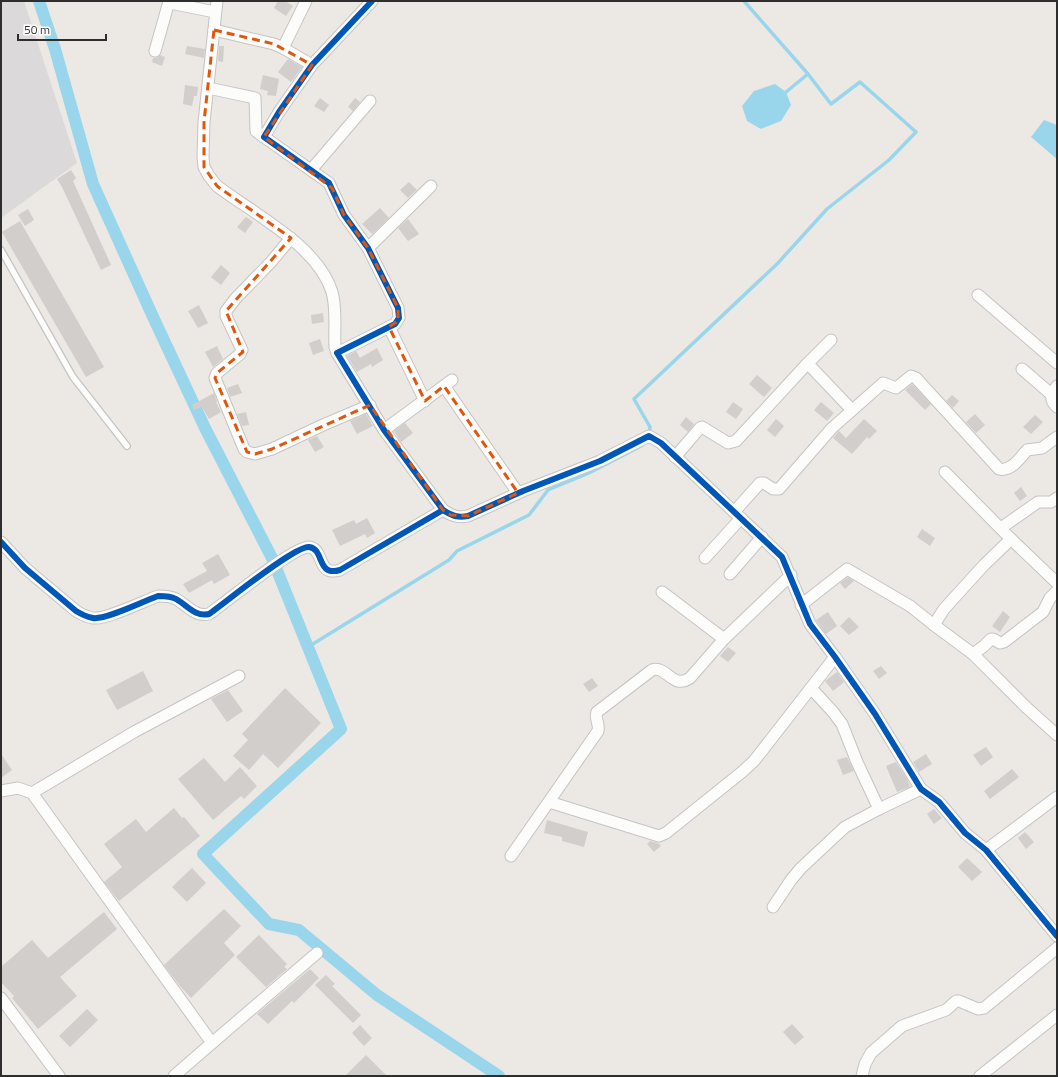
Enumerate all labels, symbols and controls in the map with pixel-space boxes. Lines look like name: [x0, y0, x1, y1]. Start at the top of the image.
scale bar: [18, 16, 106, 42]
text: 50 m: [24, 20, 50, 39]

